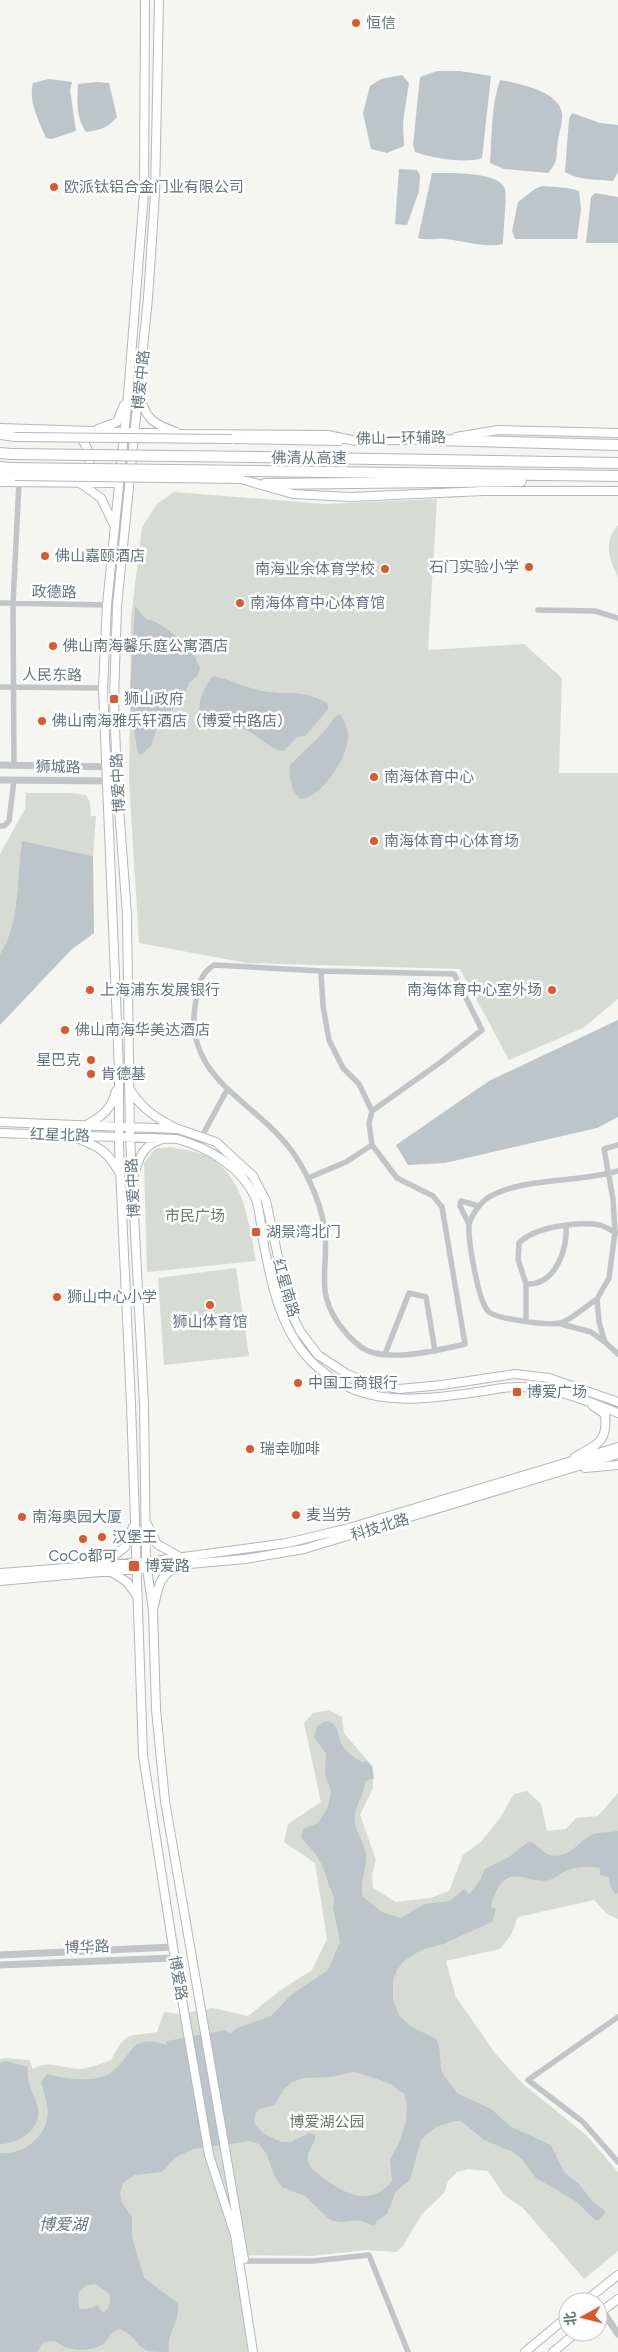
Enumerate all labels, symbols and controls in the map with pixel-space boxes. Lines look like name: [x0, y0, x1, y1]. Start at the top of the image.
place label: 恒信: [366, 14, 396, 32]
marker: 恒信: [350, 17, 362, 29]
place label: 欧派钛铝合金门业有限公司: [64, 178, 244, 196]
marker: 欧派钛铝合金门业有限公司: [48, 181, 60, 193]
street label: 博爱中路: [129, 349, 153, 411]
street label: 佛山一环辅路: [356, 428, 446, 448]
street label: 佛清从高速: [271, 449, 347, 467]
place label: 佛山嘉颐酒店: [55, 547, 145, 565]
marker: 佛山嘉颐酒店: [39, 550, 51, 562]
place label: 石门实验小学: [429, 558, 519, 576]
place label: 南海业余体育学校: [255, 560, 375, 578]
marker: 石门实验小学: [523, 561, 535, 573]
marker: 南海业余体育学校: [379, 563, 391, 575]
street label: 政德路: [31, 583, 77, 601]
place label: 南海体育中心体育馆: [250, 594, 385, 612]
marker: 南海体育中心体育馆: [234, 597, 246, 609]
place label: 佛山南海馨乐庭公寓酒店: [63, 637, 228, 655]
marker: 佛山南海馨乐庭公寓酒店: [47, 640, 59, 652]
street label: 人民东路: [22, 665, 82, 685]
place label: 狮山政府: [124, 690, 184, 708]
marker: 狮山政府: [108, 693, 120, 705]
place label: 佛山南海雅乐轩酒店（博爱中路店）: [52, 712, 292, 730]
marker: 佛山南海雅乐轩酒店（博爱中路店）: [36, 715, 48, 727]
street label: 博爱中路: [107, 753, 129, 813]
street label: 狮城路: [35, 758, 81, 776]
place label: 南海体育中心: [384, 768, 474, 786]
marker: 南海体育中心: [368, 771, 380, 783]
place label: 南海体育中心体育场: [384, 832, 519, 850]
marker: 南海体育中心体育场: [368, 835, 380, 847]
place label: 上海浦东发展银行: [100, 981, 220, 999]
place label: 南海体育中心室外场: [407, 981, 542, 999]
marker: 上海浦东发展银行: [84, 984, 96, 996]
marker: 南海体育中心室外场: [546, 984, 558, 996]
place label: 佛山南海华美达酒店: [75, 1021, 210, 1039]
marker: 佛山南海华美达酒店: [59, 1024, 71, 1036]
place label: 星巴克: [36, 1051, 81, 1069]
marker: 星巴克: [85, 1054, 97, 1066]
place label: 肯德基: [101, 1065, 146, 1083]
marker: 肯德基: [85, 1068, 97, 1080]
street label: 红星北路: [30, 1125, 90, 1145]
street label: 博爱中路: [122, 1158, 144, 1218]
park label: 市民广场: [165, 1207, 225, 1225]
place label: 湖景湾北门: [266, 1223, 341, 1241]
marker: 湖景湾北门: [250, 1226, 262, 1238]
street label: 红星南路: [269, 1257, 303, 1319]
place label: 狮山中心小学: [67, 1288, 157, 1306]
marker: 狮山中心小学: [51, 1291, 63, 1303]
marker: 狮山体育馆: [204, 1299, 216, 1311]
place label: 狮山体育馆: [172, 1313, 248, 1331]
place label: 中国工商银行: [308, 1374, 398, 1392]
marker: 中国工商银行: [292, 1377, 304, 1389]
place label: 博爱广场: [527, 1383, 587, 1401]
marker: 博爱广场: [511, 1386, 523, 1398]
place label: 瑞幸咖啡: [260, 1440, 320, 1458]
marker: 瑞幸咖啡: [244, 1443, 256, 1455]
place label: 麦当劳: [306, 1506, 351, 1524]
place label: 南海奥园大厦: [32, 1508, 122, 1526]
marker: 麦当劳: [290, 1509, 302, 1521]
street label: 科技北路: [349, 1510, 411, 1544]
marker: 南海奥园大厦: [16, 1511, 28, 1523]
place label: 汉堡王: [112, 1528, 157, 1546]
marker: 汉堡王: [96, 1531, 108, 1543]
marker: CoCo都可: [77, 1533, 89, 1545]
place label: CoCo都可: [48, 1547, 118, 1565]
place label: 博爱路: [145, 1557, 190, 1575]
marker: 博爱路: [127, 1559, 141, 1573]
street label: 博华路: [64, 1937, 110, 1957]
street label: 博爱路: [165, 1954, 191, 2002]
park label: 博爱湖公园: [289, 2113, 365, 2131]
water label: 博爱湖: [39, 2215, 90, 2234]
north arrow: [558, 2292, 608, 2342]
text: 北: [561, 2311, 580, 2327]

